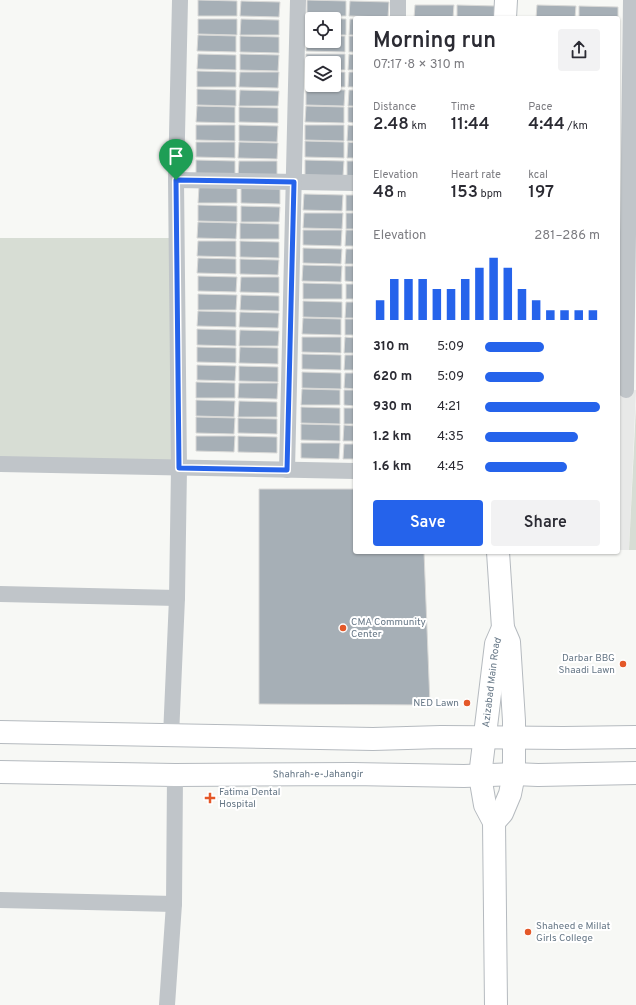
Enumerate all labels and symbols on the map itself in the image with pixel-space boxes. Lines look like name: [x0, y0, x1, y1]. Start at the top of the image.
pin: [159, 139, 193, 180]
place label: CMA Community Center: [351, 616, 426, 641]
marker: CMA Community Center: [338, 623, 348, 633]
street label: Azizabad Main Road: [479, 635, 505, 728]
place label: Darbar BBG Shaadi Lawn: [559, 652, 615, 677]
marker: Darbar BBG Shaadi Lawn: [618, 659, 628, 669]
place label: NED Lawn: [413, 697, 459, 710]
marker: NED Lawn: [462, 698, 472, 708]
street label: Shahrah-e-Jahangir: [273, 767, 363, 781]
place label: Fatima Dental Hospital: [219, 786, 280, 811]
marker: Fatima Dental Hospital: [204, 792, 216, 804]
place label: Shaheed e Millat Girls College: [536, 920, 610, 945]
marker: Shaheed e Millat Girls College: [523, 927, 533, 937]

